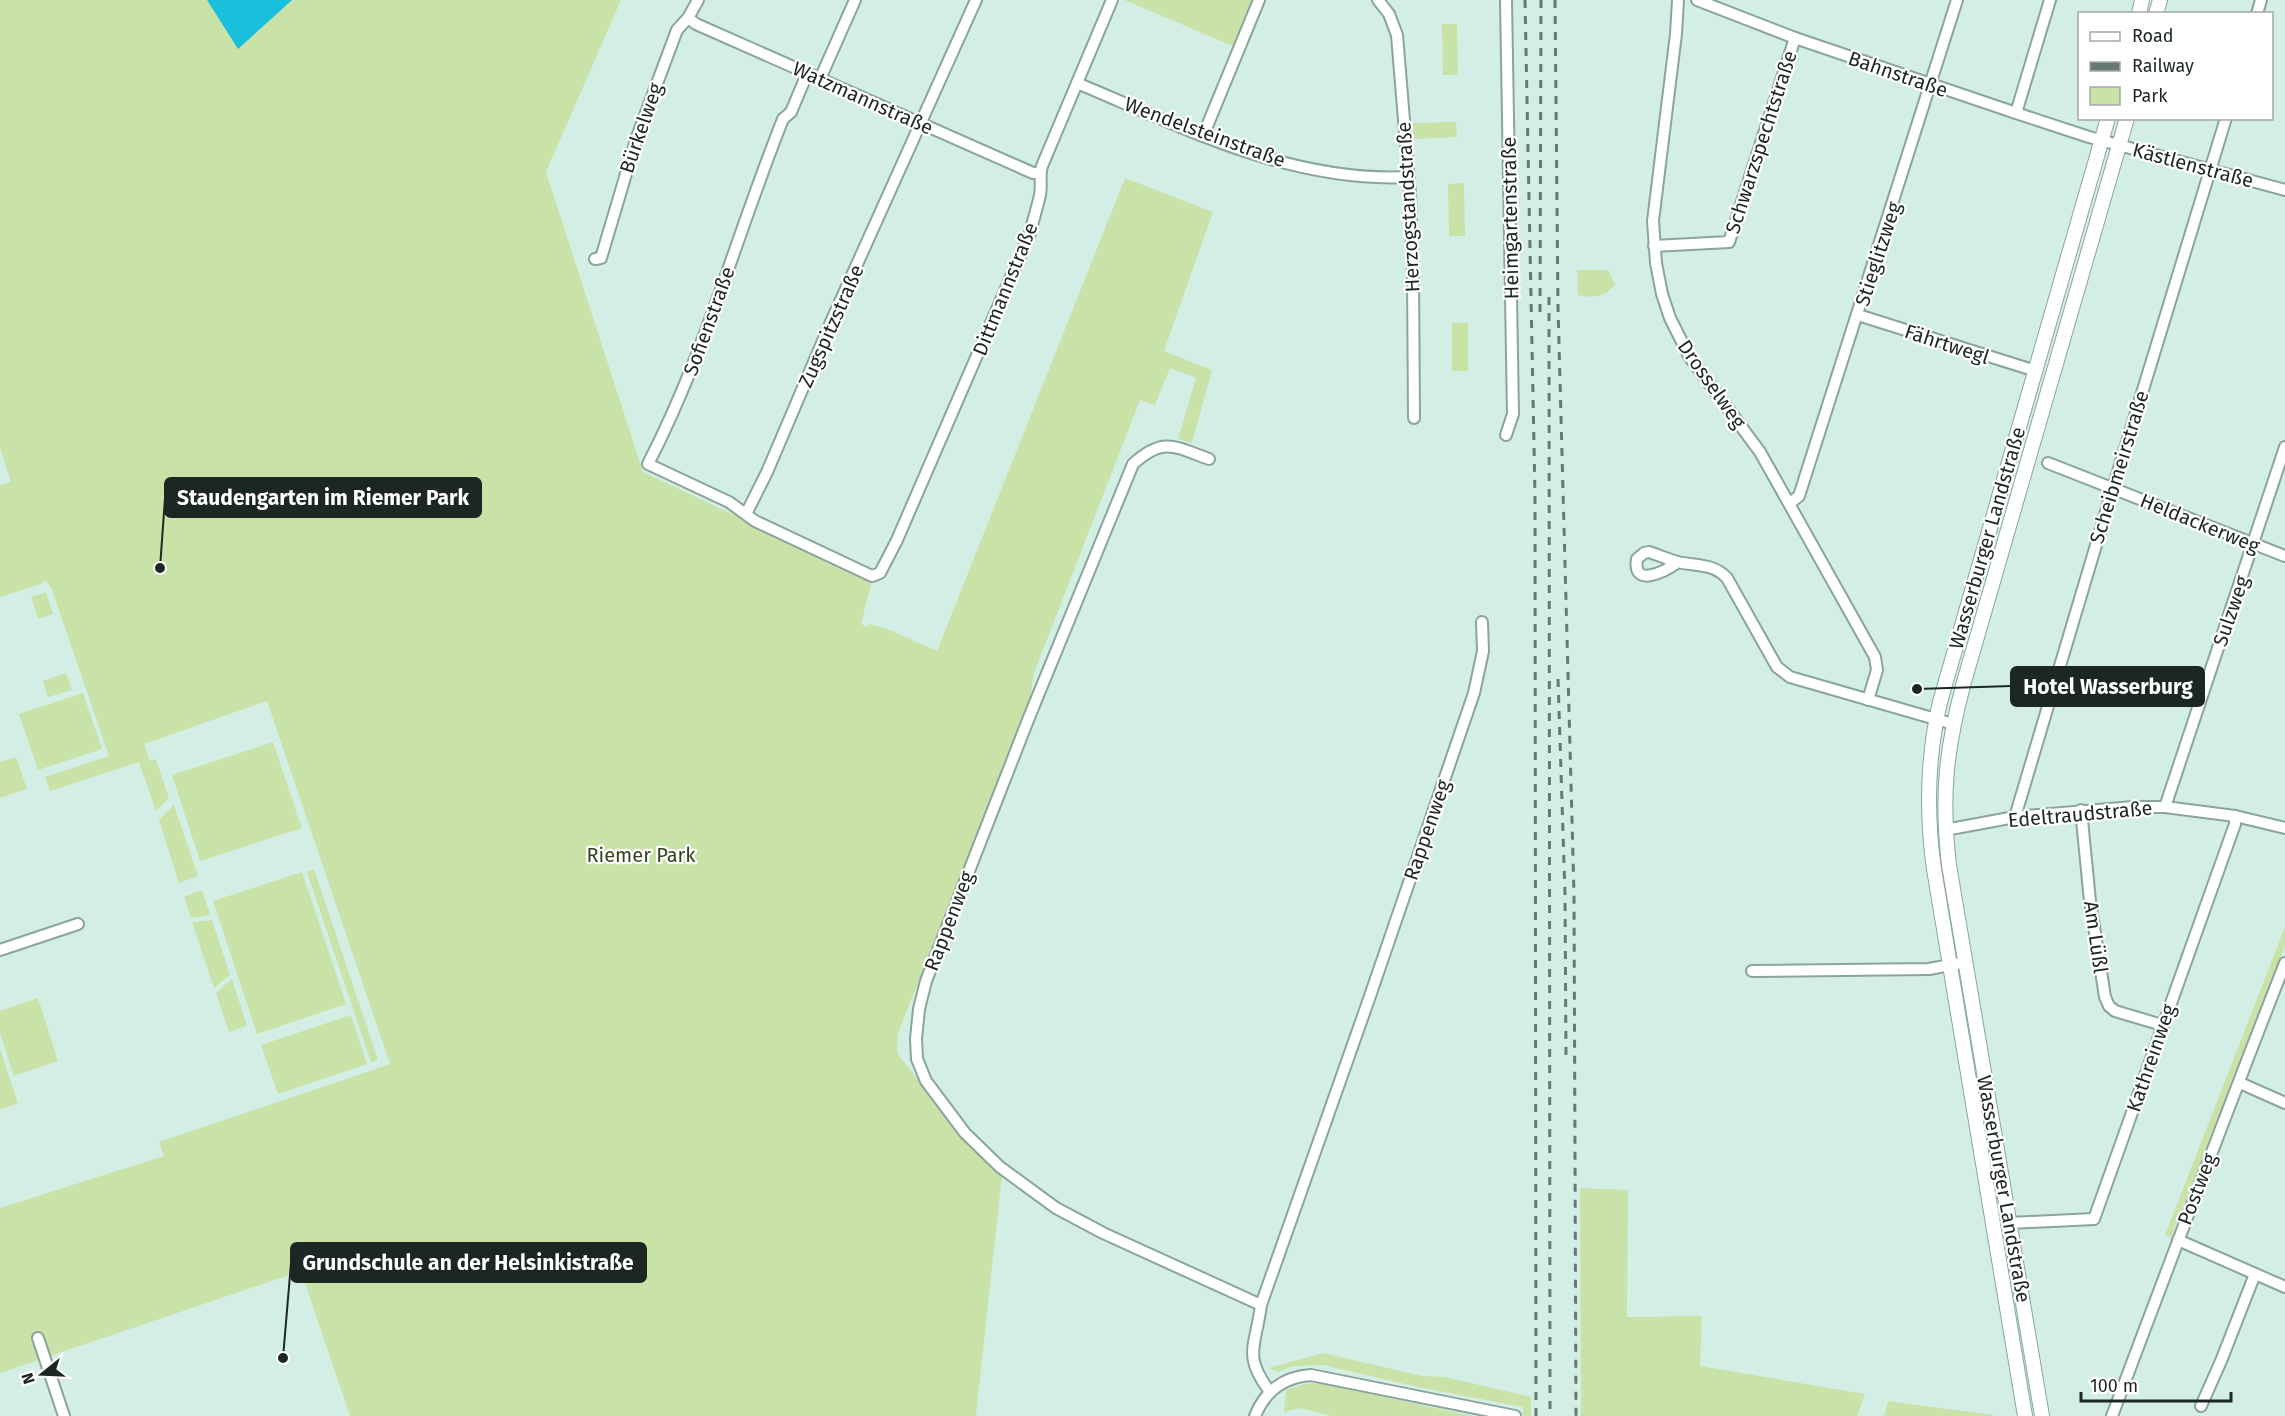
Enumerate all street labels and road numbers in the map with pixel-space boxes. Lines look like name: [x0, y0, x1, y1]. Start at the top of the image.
street label: Bahnstraße: [1845, 46, 1951, 102]
street label: Schwarzspechtstraße: [1720, 47, 1802, 237]
street label: Watzmannstraße: [789, 56, 937, 140]
street label: Bürkelweg: [614, 79, 668, 176]
street label: Wendelsteinstraße: [1121, 92, 1289, 172]
street label: Herzogstandstraße: [1392, 121, 1424, 293]
street label: Heimgartenstraße: [1497, 136, 1523, 300]
street label: Kästlenstraße: [2130, 137, 2256, 193]
street label: Stieglitzweg: [1850, 198, 1906, 309]
street label: Dittmannstraße: [967, 219, 1043, 359]
street label: Zugspitzstraße: [793, 261, 869, 391]
street label: Sofienstraße: [678, 263, 740, 379]
street label: Fährtwegl: [1902, 319, 1993, 369]
street label: Drosselweg: [1673, 335, 1752, 433]
street label: Scheibmeirstraße: [2084, 388, 2154, 546]
street label: Wasserburger Landstraße: [1944, 424, 2030, 652]
street label: Heldackerweg: [2137, 488, 2264, 558]
street label: Sulzweg: [2208, 572, 2254, 649]
street label: Rappenweg: [1399, 776, 1456, 883]
street label: Edeltraudstraße: [2007, 796, 2153, 832]
street label: Rappenweg: [919, 867, 979, 974]
street label: Am Lüßl: [2079, 899, 2113, 975]
street label: Kathreinweg: [2121, 1000, 2181, 1115]
street label: Wasserburger Landstraße: [1972, 1074, 2036, 1304]
street label: Postweg: [2172, 1149, 2222, 1228]

